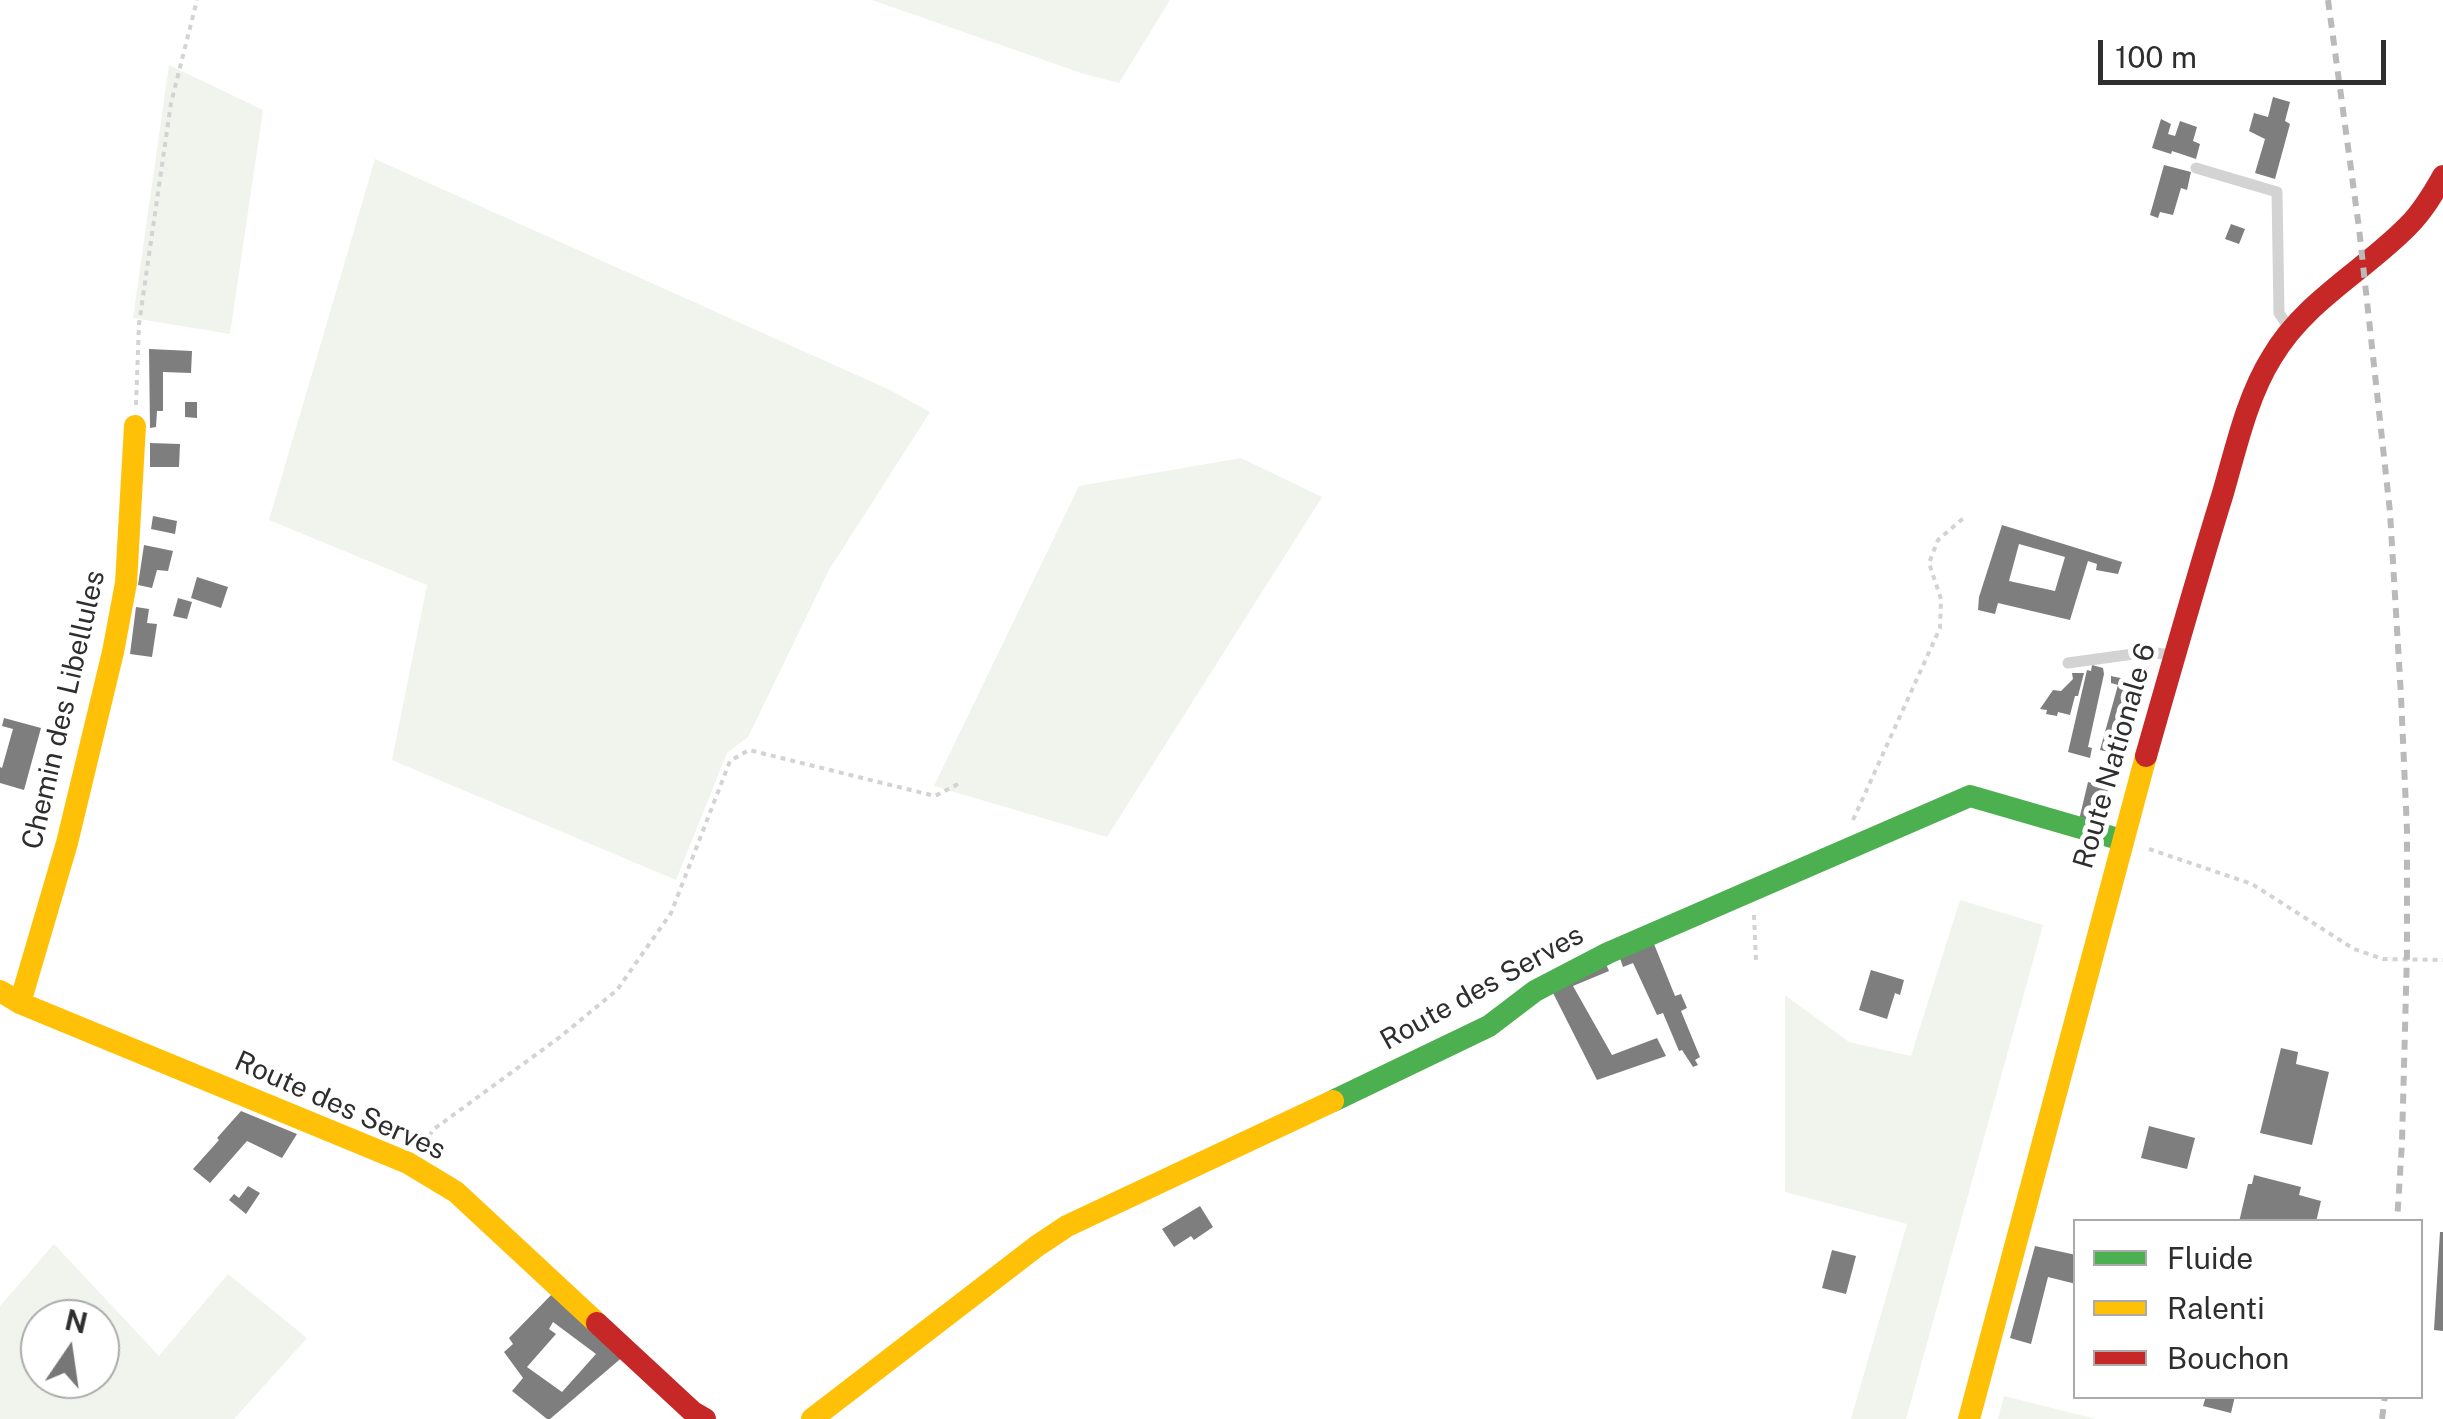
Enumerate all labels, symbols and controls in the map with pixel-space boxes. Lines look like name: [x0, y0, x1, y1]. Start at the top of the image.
scale bar: [2103, 20, 2390, 82]
text: 100 m: [2115, 39, 2197, 75]
street label: Chemin des Libellules: [16, 567, 112, 853]
street label: Route Nationale 6: [2067, 640, 2163, 872]
street label: Route des Serves: [1375, 918, 1589, 1058]
street label: Route des Serves: [230, 1045, 450, 1167]
legend: [2073, 1219, 2423, 1399]
text: Fluide: [2167, 1240, 2253, 1276]
text: Ralenti: [2167, 1290, 2265, 1326]
north arrow: [20, 1299, 120, 1399]
text: N: [62, 1303, 91, 1340]
text: Bouchon: [2167, 1340, 2289, 1376]

